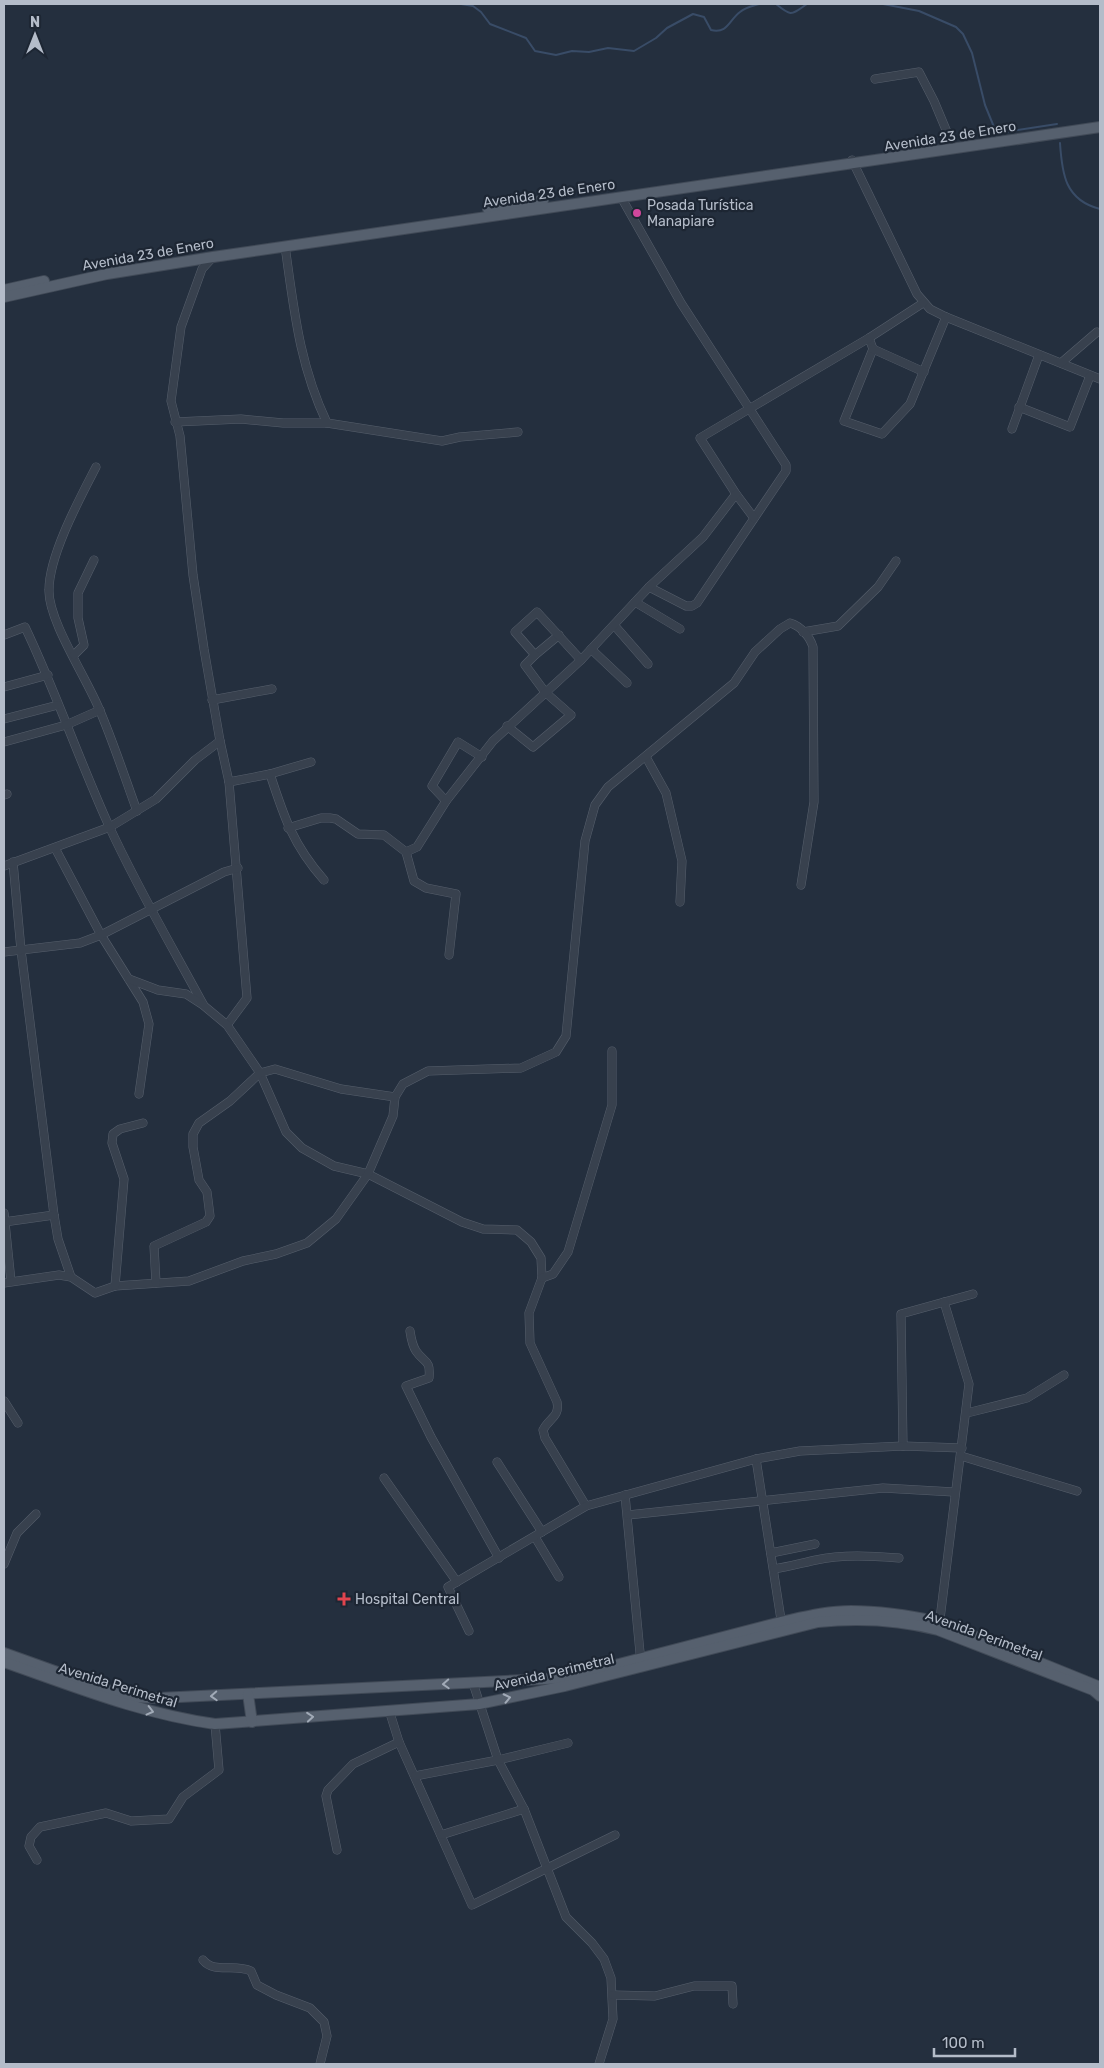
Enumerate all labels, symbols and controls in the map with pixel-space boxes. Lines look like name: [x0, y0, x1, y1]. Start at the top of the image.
north arrow: [10, 10, 60, 60]
text: N: [30, 14, 40, 31]
street label: Avenida 23 de Enero: [883, 118, 1017, 155]
street label: Avenida 23 de Enero: [482, 176, 616, 211]
place label: Posada Turística Manapiare: [647, 197, 754, 230]
marker: Posada Turística Manapiare: [631, 207, 643, 219]
street label: Avenida 23 de Enero: [81, 235, 215, 274]
place label: Hospital Central: [355, 1591, 459, 1608]
marker: Hospital Central: [337, 1592, 351, 1606]
street label: Avenida Perimetral: [923, 1606, 1045, 1665]
street label: Avenida Perimetral: [492, 1650, 616, 1695]
street label: Avenida Perimetral: [56, 1659, 179, 1712]
one-way arrow: [442, 1679, 450, 1690]
one-way arrow: [210, 1690, 218, 1701]
one-way arrow: [502, 1693, 511, 1704]
one-way arrow: [145, 1705, 153, 1715]
one-way arrow: [307, 1712, 315, 1723]
scale bar: [934, 2026, 1015, 2058]
text: 100 m: [942, 2034, 984, 2052]

